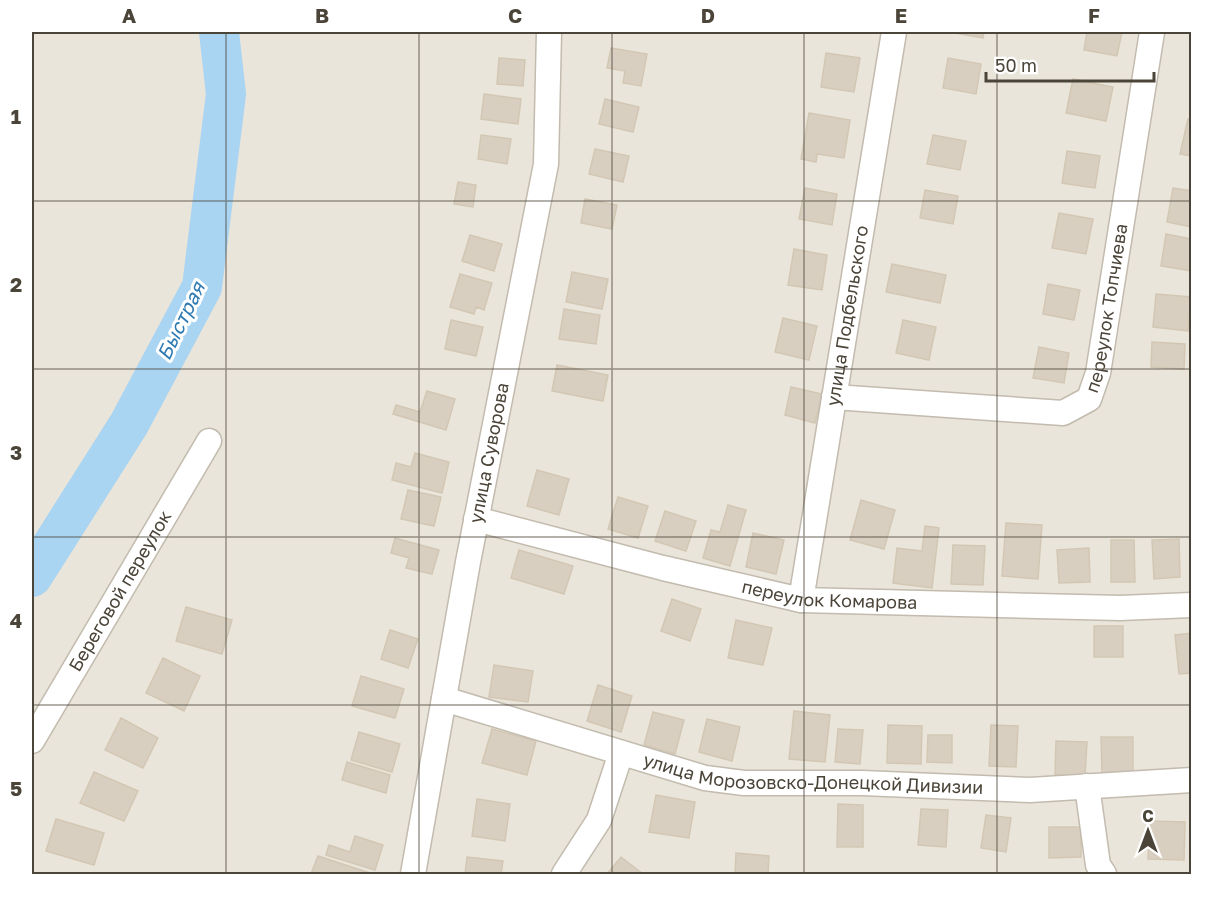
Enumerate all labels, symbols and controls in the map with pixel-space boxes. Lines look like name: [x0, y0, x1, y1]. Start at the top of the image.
text: A: [122, 3, 136, 27]
text: B: [315, 3, 329, 27]
text: C: [508, 3, 522, 27]
text: D: [701, 3, 715, 27]
text: E: [895, 3, 907, 27]
text: F: [1088, 3, 1100, 27]
scale bar: [986, 45, 1154, 83]
text: 50 m: [995, 54, 1037, 76]
text: 1: [11, 104, 21, 128]
street label: переулок Топчиева: [1080, 222, 1132, 395]
street label: улица Подбельского: [821, 224, 872, 408]
text: 2: [10, 272, 22, 296]
water label: Быстрая: [151, 276, 210, 363]
street label: улица Суворова: [464, 380, 513, 525]
text: 3: [10, 440, 22, 464]
street label: Береговой переулок: [64, 506, 176, 675]
street label: переулок Комарова: [740, 575, 918, 613]
text: 4: [10, 608, 22, 632]
street label: улица Морозовско-Донецкой Дивизии: [641, 748, 984, 798]
text: 5: [10, 776, 22, 800]
north arrow: [1118, 801, 1178, 861]
text: С: [1142, 806, 1154, 826]

